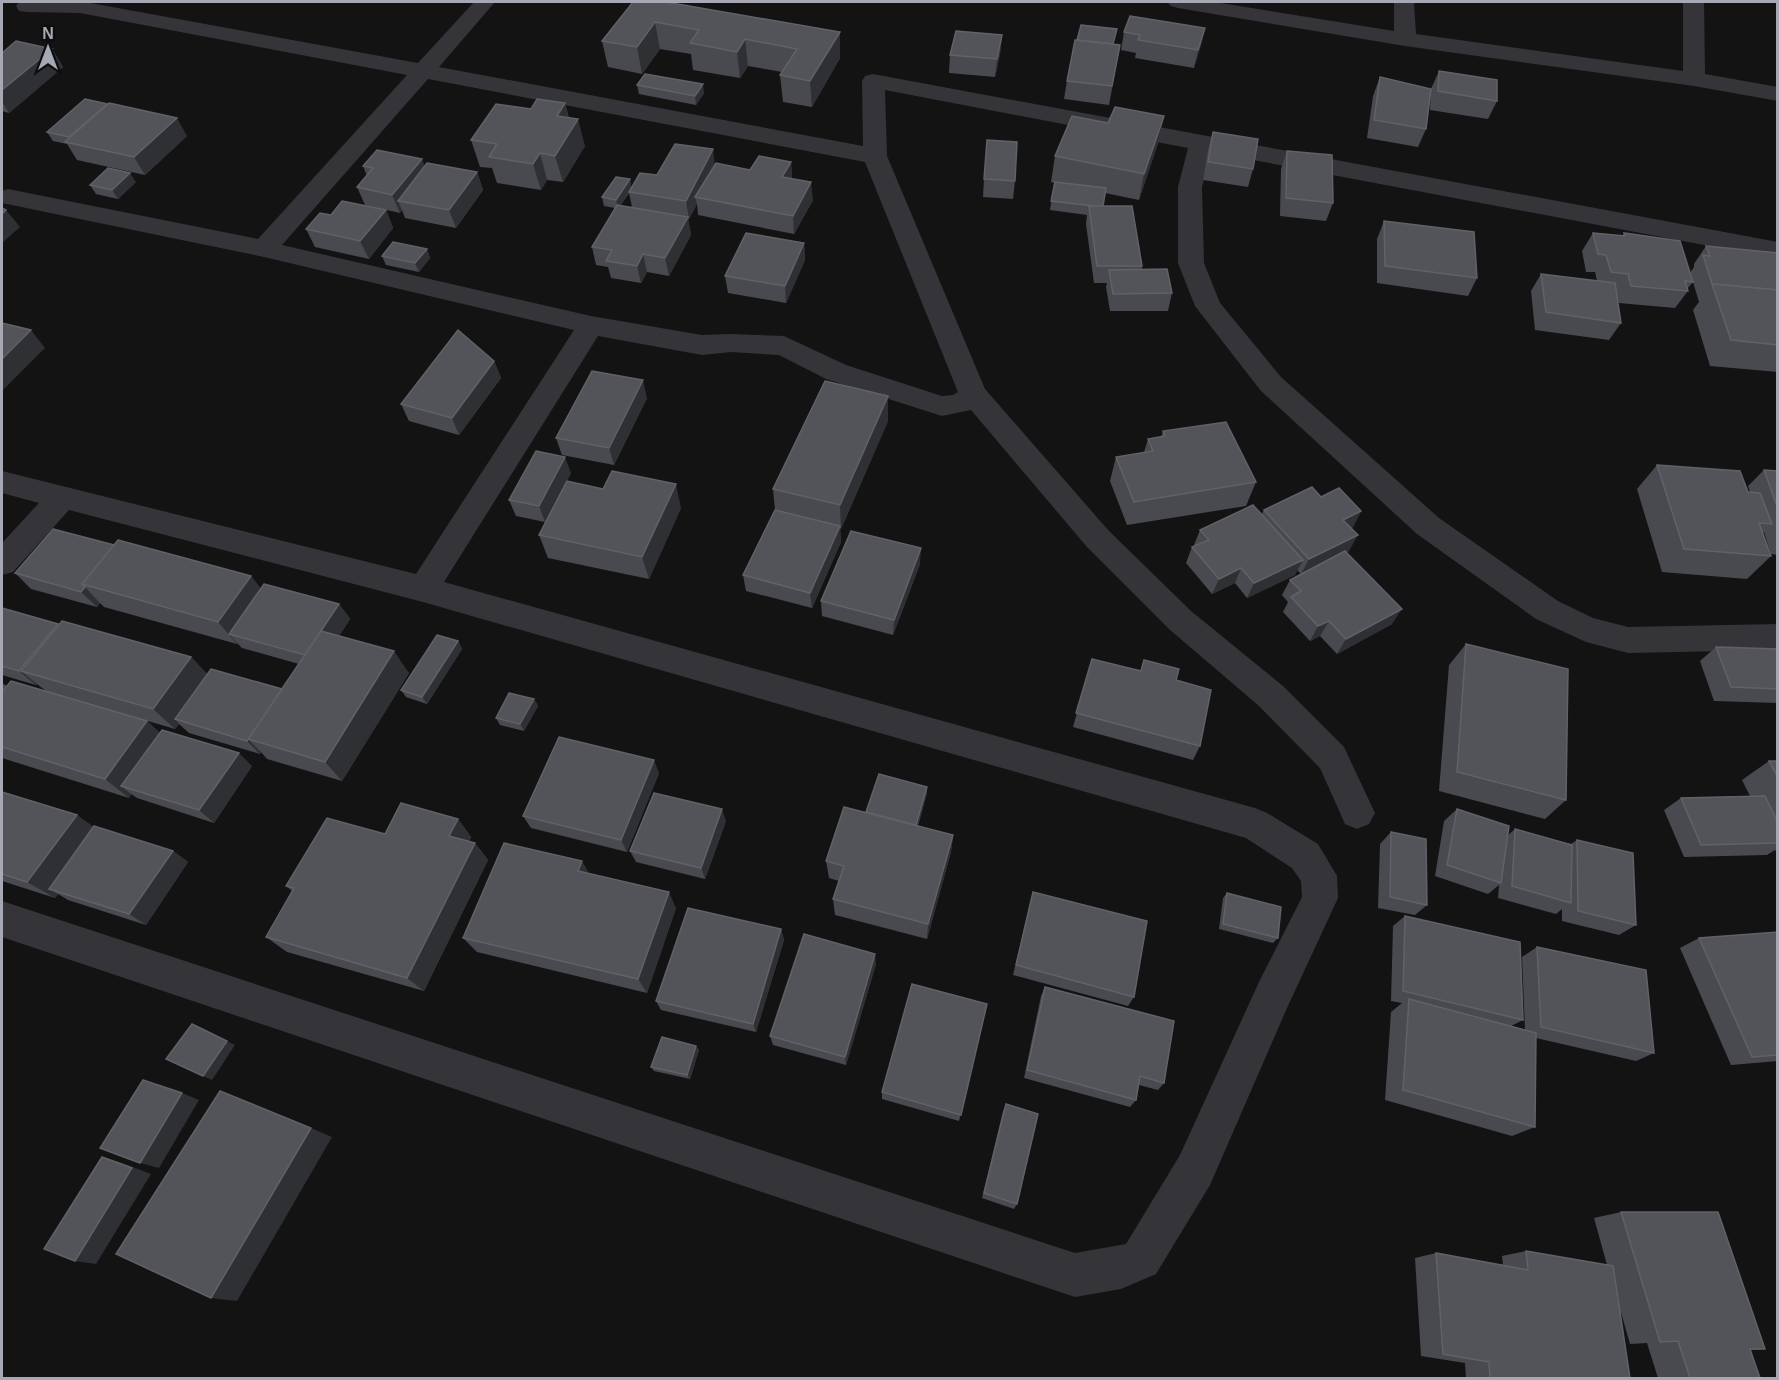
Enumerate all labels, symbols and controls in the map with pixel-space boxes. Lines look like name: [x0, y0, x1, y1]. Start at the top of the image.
north arrow: [18, 18, 78, 78]
text: N: [42, 25, 54, 42]

